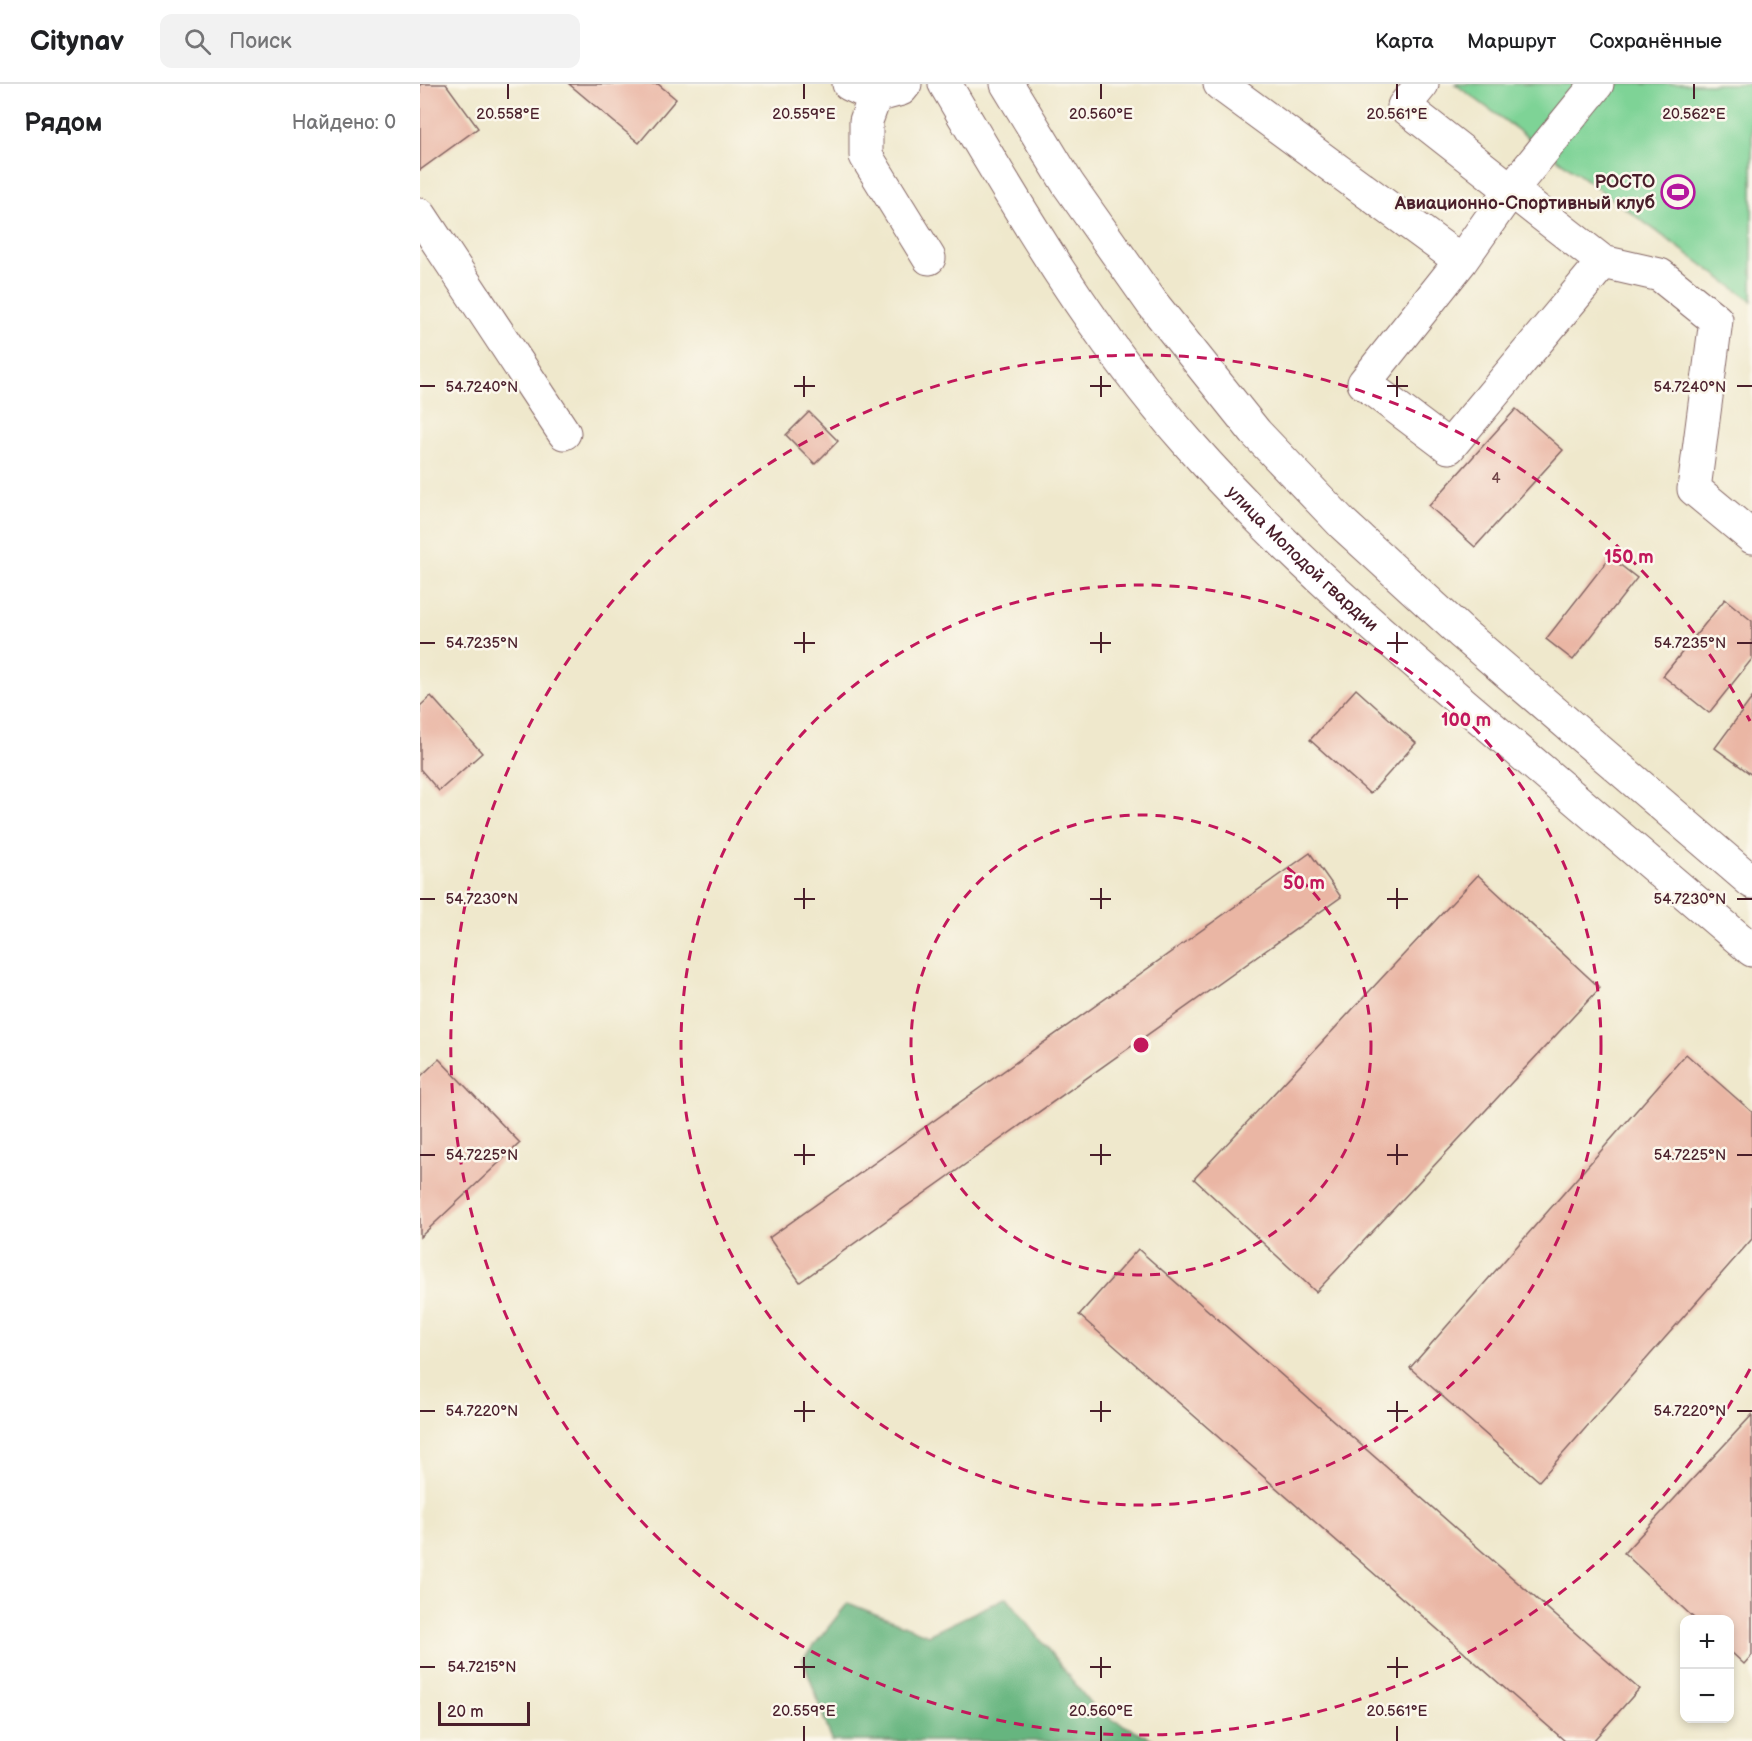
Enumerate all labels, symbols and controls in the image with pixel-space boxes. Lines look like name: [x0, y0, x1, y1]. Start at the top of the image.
search box: [160, 14, 580, 68]
text: Citynav: [30, 25, 124, 58]
icon: search: [181, 25, 214, 58]
text: Поиск: [229, 28, 292, 55]
text: Карта: [1375, 29, 1434, 54]
text: Маршрут: [1467, 29, 1556, 54]
text: Сохранённые: [1589, 29, 1722, 54]
text: 20.558°E: [476, 105, 540, 124]
text: 20.559°E: [772, 105, 836, 124]
text: 20.560°E: [1069, 105, 1133, 124]
text: 20.561°E: [1367, 105, 1428, 124]
text: 20.562°E: [1662, 105, 1726, 124]
text: Рядом: [24, 108, 102, 139]
text: Найдено: 0: [292, 111, 396, 135]
place label: РОСТО Авиационно-Спортивный клуб: [1394, 172, 1655, 214]
sports icon: РОСТО Авиационно-Спортивный клуб: [1660, 174, 1696, 210]
text: 54.7240°N: [446, 378, 518, 397]
text: 54.7240°N: [1654, 378, 1726, 397]
house number: 4: [1491, 469, 1501, 488]
street label: улица Молодой гвардии: [1222, 482, 1382, 636]
text: 150 m: [1604, 547, 1654, 568]
text: 54.7235°N: [446, 634, 518, 653]
text: 54.7235°N: [1654, 634, 1726, 653]
text: 100 m: [1441, 710, 1491, 731]
text: 50 m: [1283, 873, 1325, 894]
text: 54.7230°N: [446, 890, 518, 909]
text: 54.7230°N: [1654, 890, 1726, 909]
centre of rings: [1131, 1035, 1151, 1055]
text: 54.7225°N: [446, 1146, 518, 1165]
text: 54.7225°N: [1654, 1146, 1726, 1165]
text: 54.7220°N: [446, 1402, 518, 1421]
text: 54.7220°N: [1654, 1402, 1726, 1421]
map controls: [1680, 1615, 1734, 1723]
button: +: [1680, 1615, 1734, 1669]
text: 54.7215°N: [447, 1658, 517, 1677]
button: −: [1680, 1669, 1734, 1723]
scale bar: [438, 1699, 530, 1726]
text: 20.559°E: [772, 1702, 836, 1721]
text: 20.560°E: [1069, 1702, 1133, 1721]
text: 20.561°E: [1367, 1702, 1428, 1721]
text: 20 m: [447, 1703, 483, 1722]

